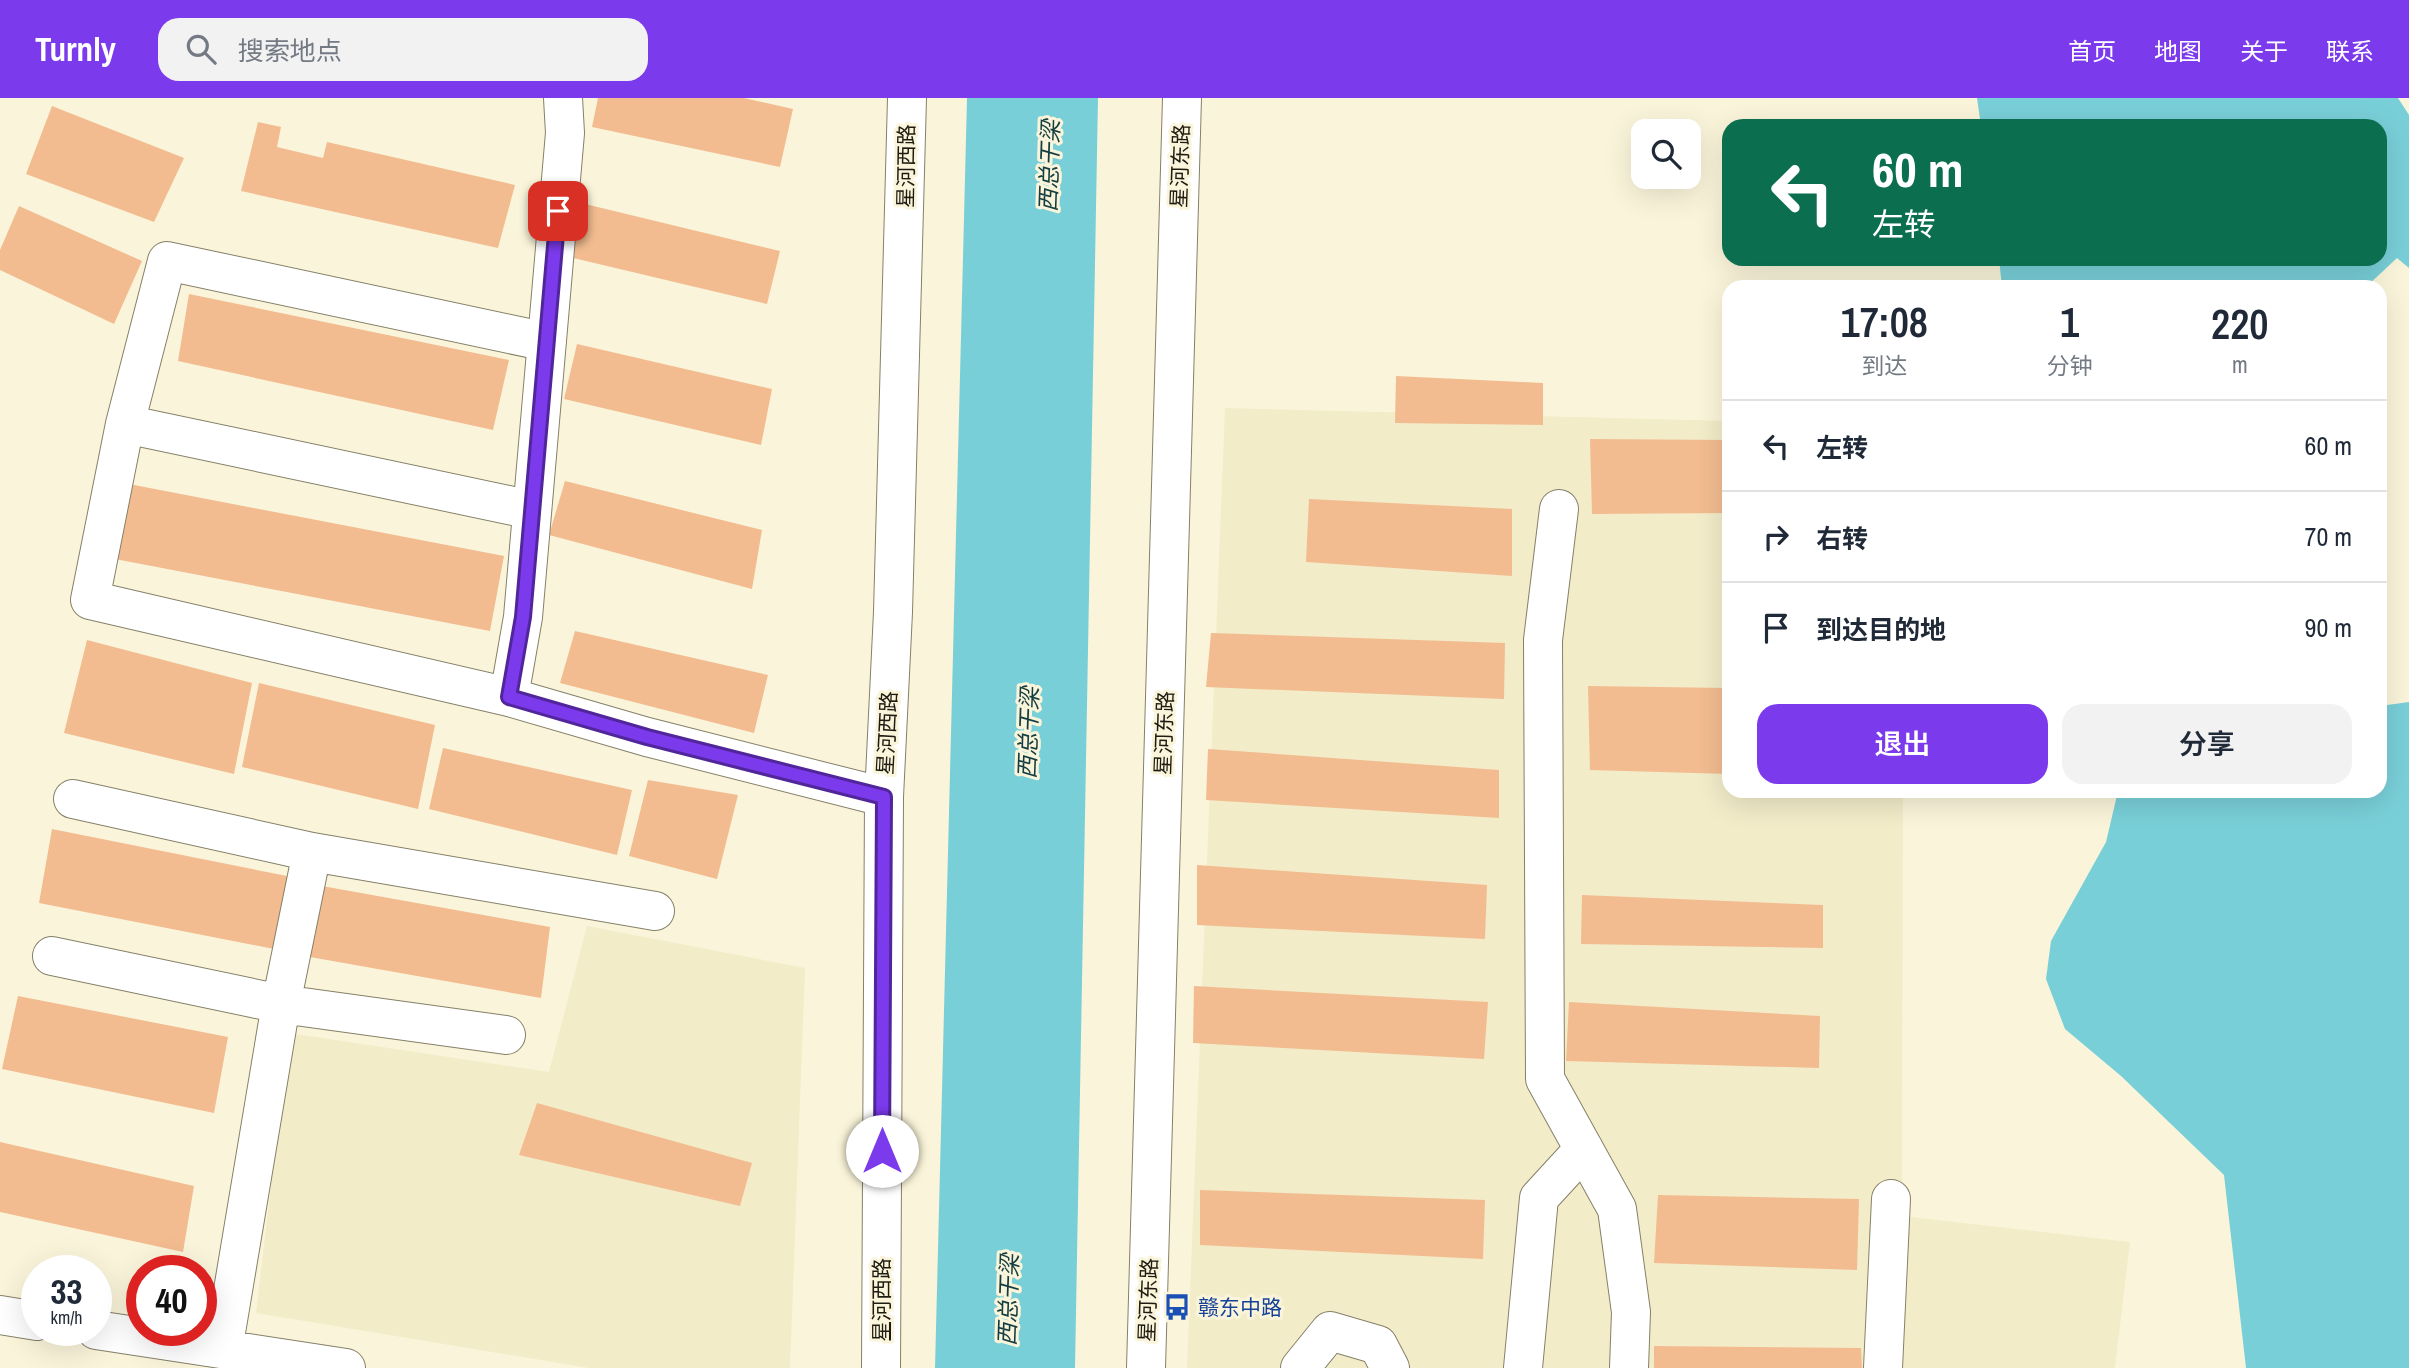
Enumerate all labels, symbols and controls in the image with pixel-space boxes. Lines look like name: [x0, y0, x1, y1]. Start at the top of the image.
search box: [158, 18, 648, 81]
text: Turnly: [35, 27, 116, 71]
icon: search: [182, 30, 220, 68]
text: 搜索地点: [238, 33, 342, 68]
text: 首页: [2068, 35, 2116, 67]
text: 地图: [2154, 35, 2202, 67]
text: 关于: [2240, 35, 2288, 67]
text: 联系: [2326, 35, 2374, 67]
water label: 西总干梁: [1032, 117, 1066, 213]
map controls: [1631, 119, 1701, 189]
button: search: [1631, 119, 1701, 189]
street label: 星河西路: [891, 124, 921, 208]
street label: 星河东路: [1164, 124, 1196, 208]
text: 60 m: [1872, 136, 1964, 202]
icon: left: [1757, 147, 1848, 238]
pin: [528, 181, 588, 241]
icon: arrive: [539, 192, 577, 230]
text: 左转: [1872, 203, 1936, 246]
text: 17:08: [1841, 294, 1928, 350]
text: 1: [2060, 294, 2079, 350]
text: 220: [2211, 296, 2268, 352]
text: m: [2232, 349, 2248, 380]
text: 到达: [1861, 350, 1907, 381]
text: 分钟: [2046, 350, 2092, 381]
icon: left: [1757, 427, 1795, 465]
text: 60 m: [2305, 428, 2352, 463]
text: 左转: [1816, 430, 1868, 465]
icon: right: [1757, 518, 1795, 556]
text: 70 m: [2305, 519, 2352, 554]
text: 右转: [1816, 521, 1868, 556]
icon: arrive: [1757, 609, 1795, 647]
text: 90 m: [2305, 610, 2352, 645]
text: 到达目的地: [1816, 612, 1946, 647]
water label: 西总干梁: [1011, 684, 1045, 780]
street label: 星河西路: [870, 690, 904, 776]
street label: 星河东路: [1148, 691, 1180, 775]
button: 退出: [1757, 704, 2048, 784]
button: 分享: [2062, 704, 2352, 784]
position arrow: [845, 1114, 919, 1188]
water label: 西总干梁: [991, 1251, 1025, 1347]
speed limit sign: 40: [126, 1255, 217, 1346]
street label: 星河西路: [867, 1258, 896, 1342]
street label: 星河东路: [1132, 1258, 1164, 1342]
text: 33: [51, 1268, 82, 1315]
bus stop icon: 赣东中路: [1162, 1292, 1192, 1322]
place label: 赣东中路: [1198, 1293, 1282, 1322]
text: km/h: [51, 1305, 83, 1330]

